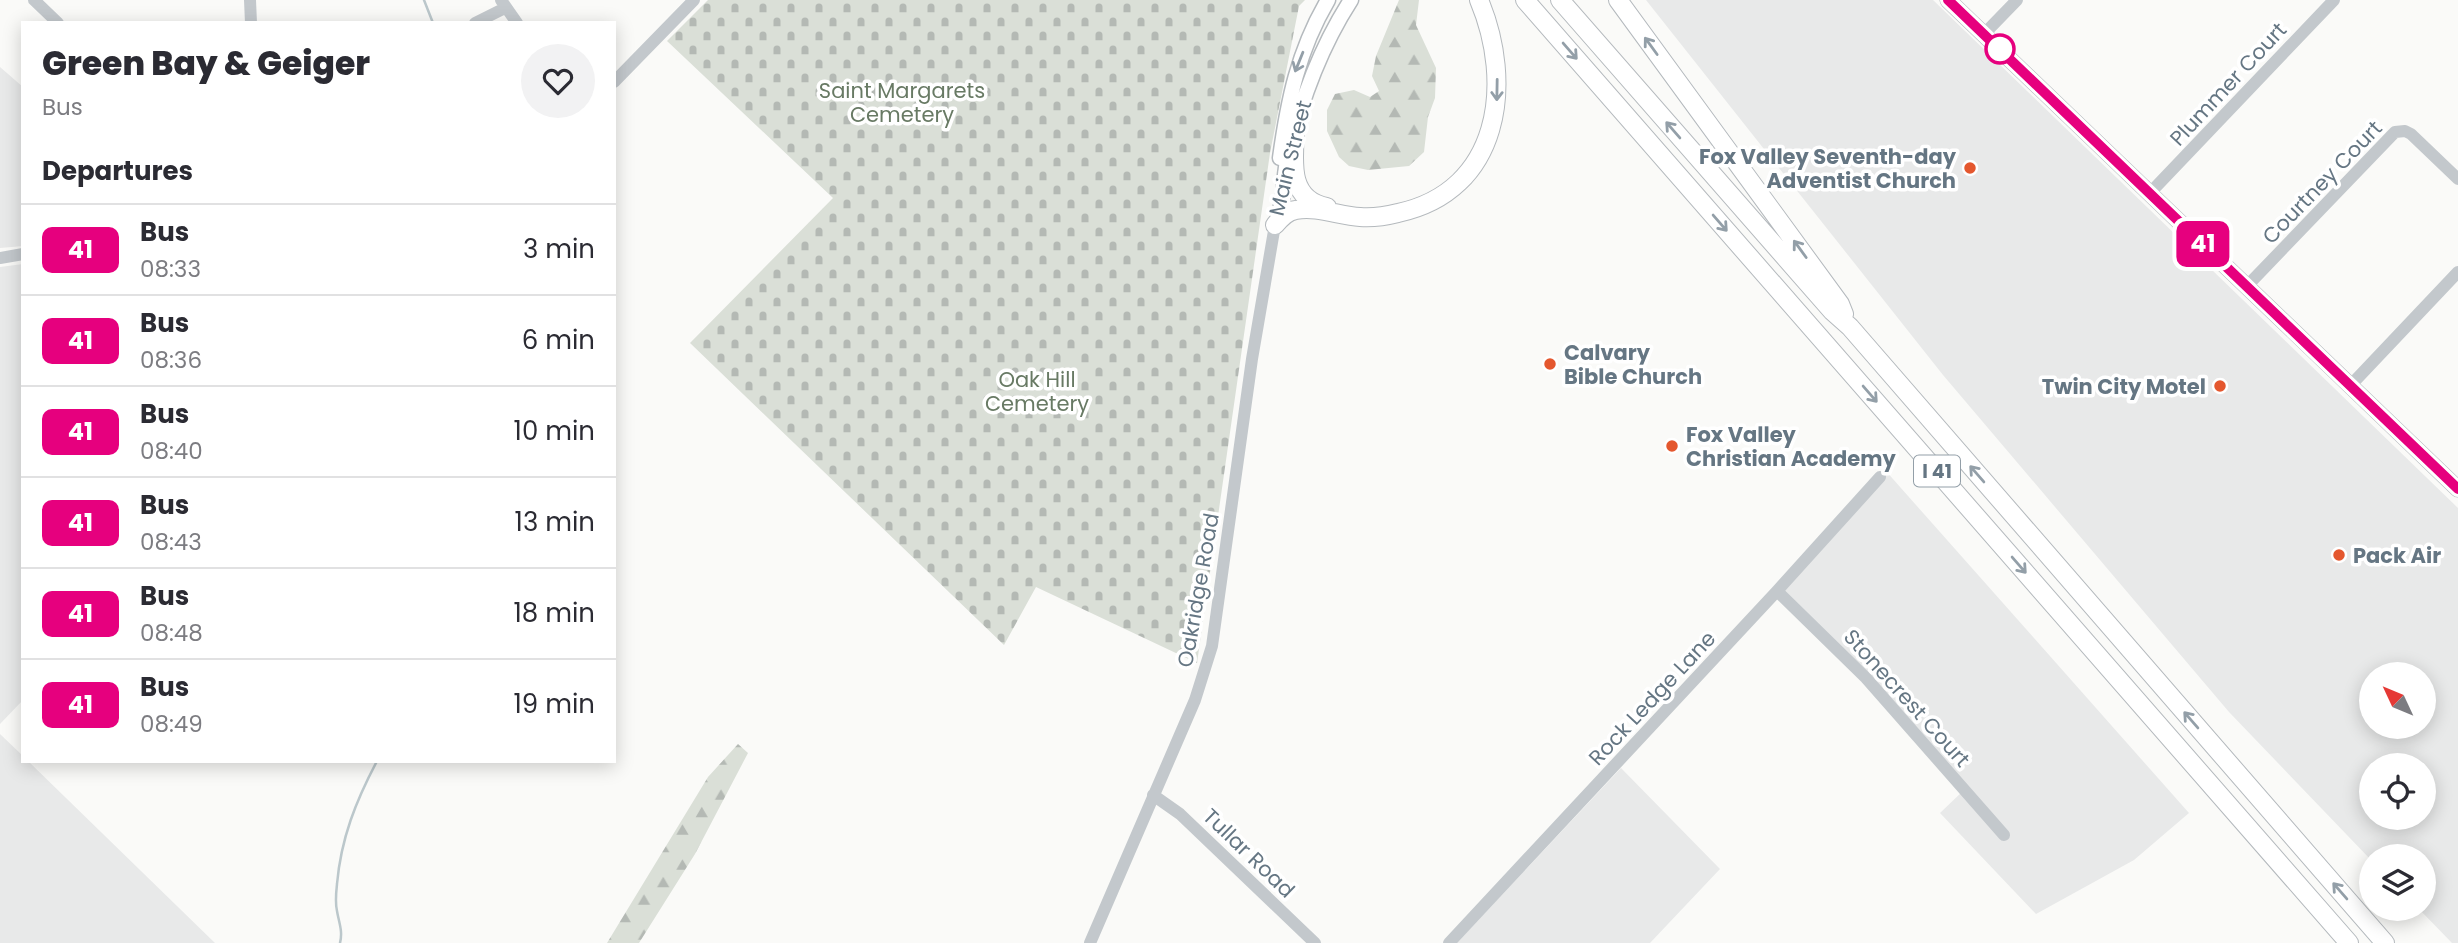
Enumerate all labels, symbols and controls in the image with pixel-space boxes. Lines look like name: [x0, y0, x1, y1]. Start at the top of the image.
street label: Plummer Court: [2163, 16, 2293, 152]
unlabelled marker: [1985, 34, 2015, 64]
one-way arrow: [1644, 37, 1658, 56]
text: Green Bay & Geiger: [42, 40, 370, 87]
one-way arrow: [1562, 42, 1578, 60]
button: heart: [521, 44, 595, 118]
one-way arrow: [1292, 50, 1305, 72]
park label: Saint Margarets Cemetery: [819, 76, 985, 129]
one-way arrow: [1490, 78, 1504, 101]
text: Bus: [42, 91, 83, 123]
street label: Main Street: [1262, 97, 1318, 219]
street label: Courtney Court: [2256, 114, 2388, 250]
one-way arrow: [1665, 122, 1682, 139]
place label: Fox Valley Seventh-day Adventist Church: [1699, 142, 1957, 195]
text: Departures: [42, 153, 193, 189]
marker: Fox Valley Seventh-day Adventist Church: [1962, 160, 1978, 176]
one-way arrow: [1712, 213, 1728, 231]
text: Bus: [140, 214, 189, 250]
line badge: 41: [2172, 221, 2234, 267]
text: 41: [2190, 227, 2216, 260]
text: 3 min: [523, 231, 595, 267]
text: 41: [68, 233, 93, 266]
one-way arrow: [1793, 240, 1807, 259]
text: 08:33: [140, 253, 201, 285]
text: Bus: [140, 305, 189, 341]
text: 6 min: [522, 322, 595, 358]
text: 41: [68, 324, 93, 357]
place label: Calvary Bible Church: [1564, 338, 1702, 391]
text: 08:36: [140, 344, 202, 376]
marker: Calvary Bible Church: [1542, 356, 1558, 372]
park label: Oak Hill Cemetery: [985, 365, 1089, 418]
place label: Twin City Motel: [2042, 372, 2206, 401]
marker: Twin City Motel: [2212, 378, 2228, 394]
one-way arrow: [1862, 385, 1878, 403]
text: Bus: [140, 396, 189, 432]
text: 10 min: [514, 413, 595, 449]
text: 41: [68, 415, 93, 448]
place label: Fox Valley Christian Academy: [1686, 420, 1897, 473]
text: 08:40: [140, 435, 203, 467]
marker: Fox Valley Christian Academy: [1664, 438, 1680, 454]
road number: I 41: [1914, 456, 1960, 486]
one-way arrow: [1969, 465, 1985, 483]
text: Bus: [140, 487, 189, 523]
text: 13 min: [515, 504, 595, 540]
text: 41: [68, 506, 93, 539]
street label: Oakridge Road: [1170, 511, 1226, 669]
text: 08:43: [140, 526, 202, 558]
place label: Pack Air: [2353, 541, 2441, 570]
marker: Pack Air: [2331, 547, 2347, 563]
one-way arrow: [2011, 556, 2028, 573]
text: Bus: [140, 578, 189, 614]
text: 18 min: [514, 595, 595, 631]
text: 41: [68, 597, 93, 630]
text: 08:48: [140, 617, 203, 649]
street label: Stonecrest Court: [1837, 623, 1977, 773]
street label: Rock Ledge Lane: [1582, 624, 1722, 772]
north arrow: [2359, 662, 2436, 738]
map controls: [2359, 662, 2436, 921]
text: Bus: [140, 669, 189, 705]
text: 19 min: [514, 686, 595, 722]
text: 41: [68, 688, 93, 721]
text: 08:49: [140, 708, 203, 740]
one-way arrow: [2183, 711, 2199, 729]
button: locate: [2359, 753, 2436, 830]
street label: Tullar Road: [1197, 802, 1301, 904]
button: layers: [2359, 844, 2436, 921]
one-way arrow: [2332, 883, 2348, 901]

